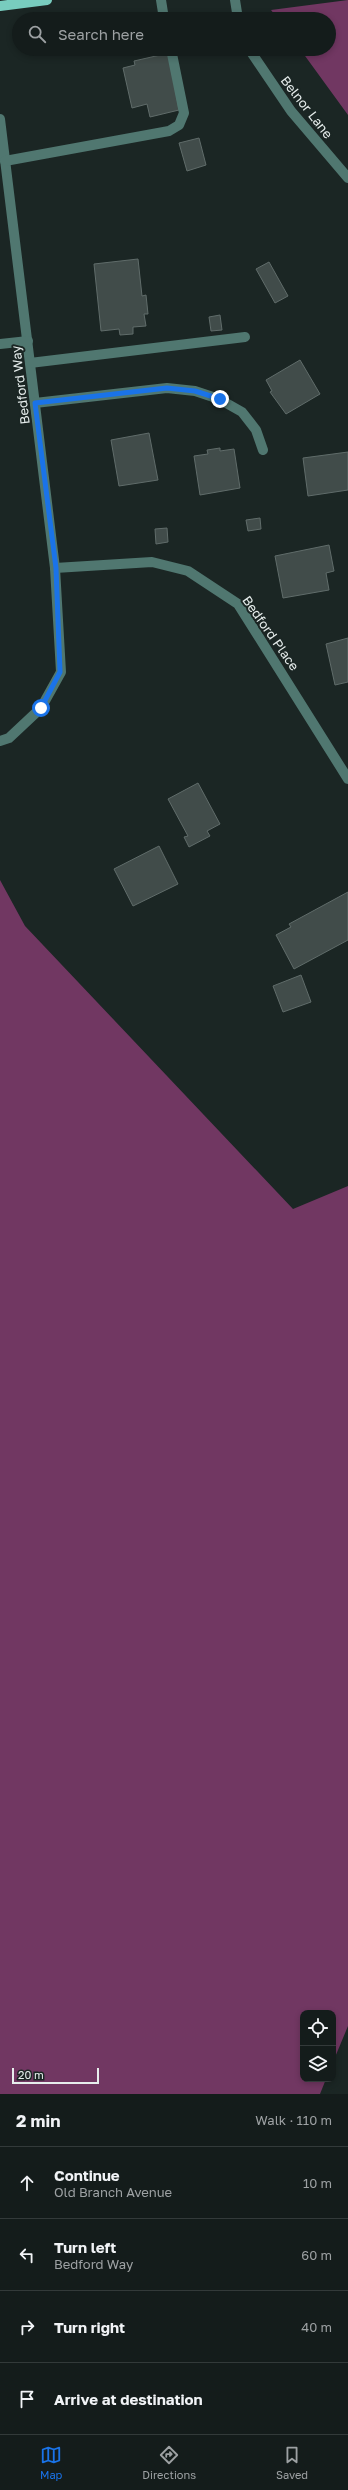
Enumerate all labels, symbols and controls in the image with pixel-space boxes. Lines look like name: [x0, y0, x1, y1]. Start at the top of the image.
search box: [12, 12, 336, 56]
icon: search: [26, 23, 48, 45]
text: Search here: [58, 25, 144, 43]
street label: Belnor Lane: [278, 73, 336, 141]
street label: Bedford Way: [7, 344, 33, 425]
route end: [211, 390, 229, 408]
street label: Bedford Place: [239, 593, 303, 673]
route start: [32, 699, 50, 717]
map controls: [300, 2010, 336, 2082]
button: locate: [300, 2010, 336, 2046]
button: layers: [300, 2046, 336, 2082]
scale bar: [12, 2066, 99, 2085]
text: 20 m: [18, 2068, 44, 2081]
text: 2 min: [16, 2110, 60, 2131]
text: Walk · 110 m: [255, 2112, 332, 2128]
text: Continue: [54, 2166, 120, 2184]
icon: ahead: [16, 2172, 38, 2194]
text: 10 m: [303, 2175, 332, 2191]
text: Old Branch Avenue: [54, 2184, 172, 2200]
text: Turn left: [54, 2238, 116, 2256]
icon: left: [16, 2244, 38, 2266]
text: 60 m: [301, 2247, 332, 2263]
text: Bedford Way: [54, 2256, 133, 2272]
icon: right: [16, 2316, 38, 2338]
text: Turn right: [54, 2318, 125, 2336]
text: 40 m: [301, 2319, 332, 2335]
icon: arrive: [16, 2388, 38, 2410]
text: Arrive at destination: [54, 2390, 203, 2408]
tab: Map: [40, 2444, 62, 2481]
tab: Directions: [142, 2444, 196, 2481]
tab: Saved: [276, 2444, 308, 2481]

